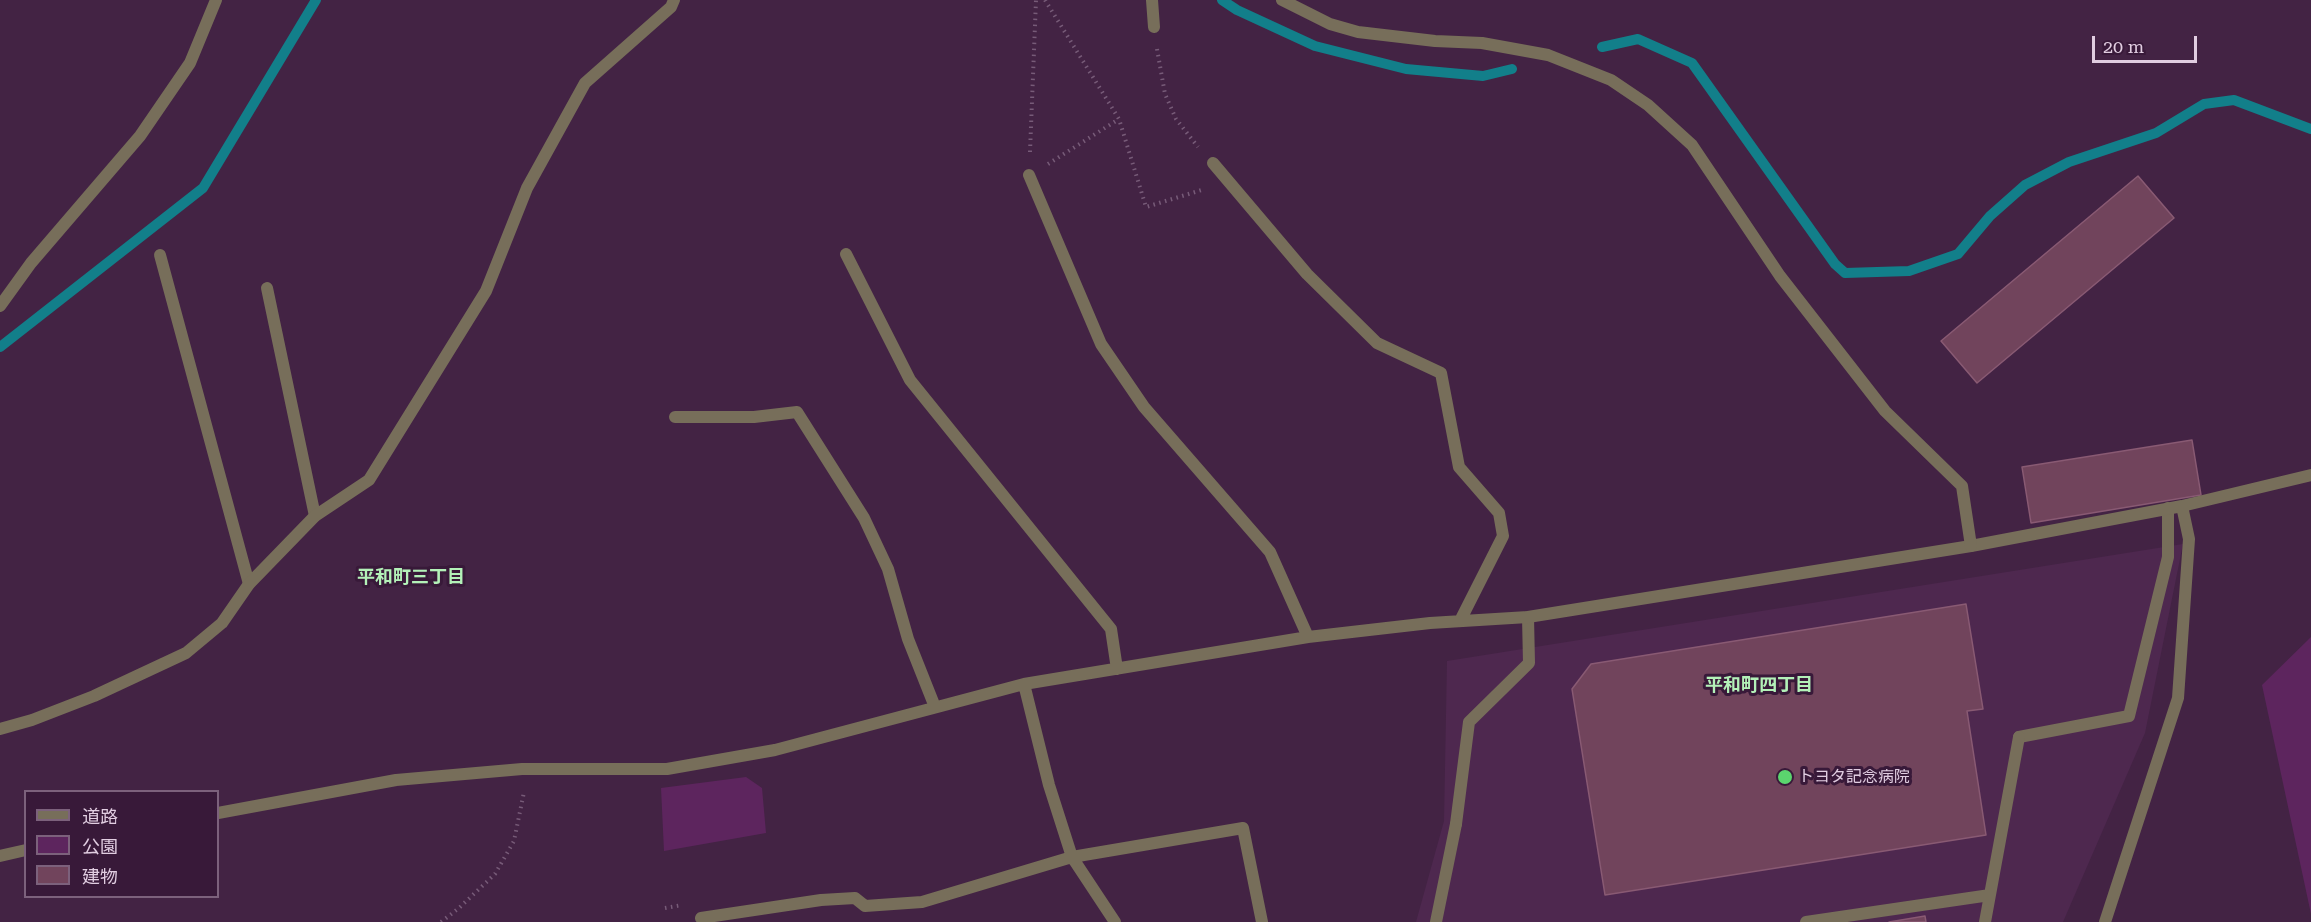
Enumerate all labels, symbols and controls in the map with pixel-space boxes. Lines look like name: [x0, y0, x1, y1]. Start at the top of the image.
scale bar: [2095, 24, 2200, 62]
text: 20 m: [2103, 36, 2144, 57]
district label: 平和町三丁目: [357, 567, 465, 589]
district label: 平和町四丁目: [1705, 675, 1813, 697]
place label: トヨタ記念病院: [1798, 767, 1910, 787]
marker: トヨタ記念病院: [1776, 768, 1794, 786]
legend: [24, 790, 219, 898]
text: 道路: [82, 806, 118, 827]
text: 公園: [82, 836, 118, 857]
text: 建物: [82, 866, 118, 887]

